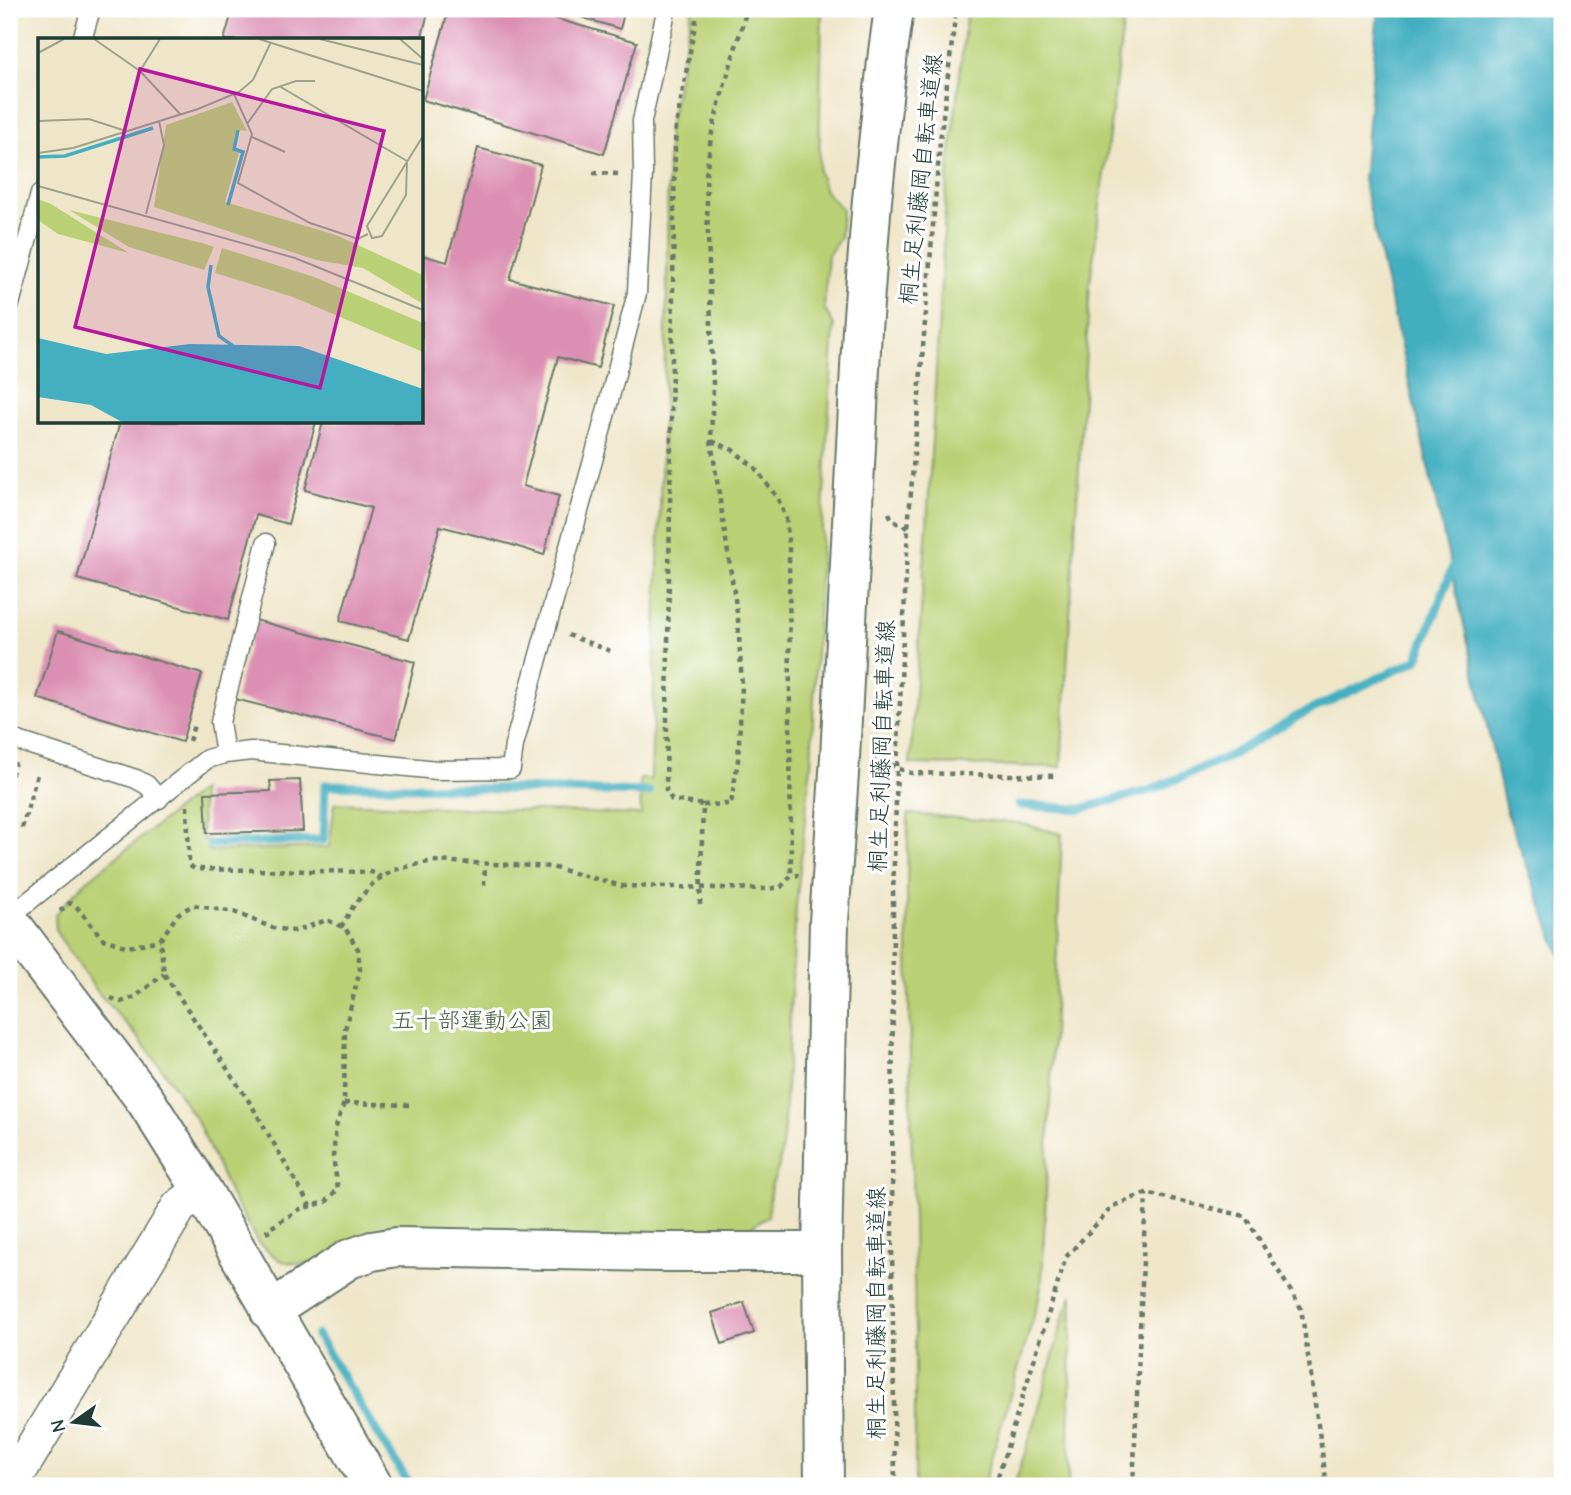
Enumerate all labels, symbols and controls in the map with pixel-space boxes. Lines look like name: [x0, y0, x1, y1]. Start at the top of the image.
inset map: [38, 38, 424, 424]
street label: 桐生足利藤岡自転車道線: [894, 52, 948, 306]
street label: 桐生足利藤岡自転車道線: [864, 619, 900, 873]
park label: 五十部運動公園: [392, 1007, 553, 1034]
street label: 桐生足利藤岡自転車道線: [863, 1187, 890, 1440]
north arrow: [38, 1386, 108, 1456]
text: N: [46, 1417, 71, 1435]

